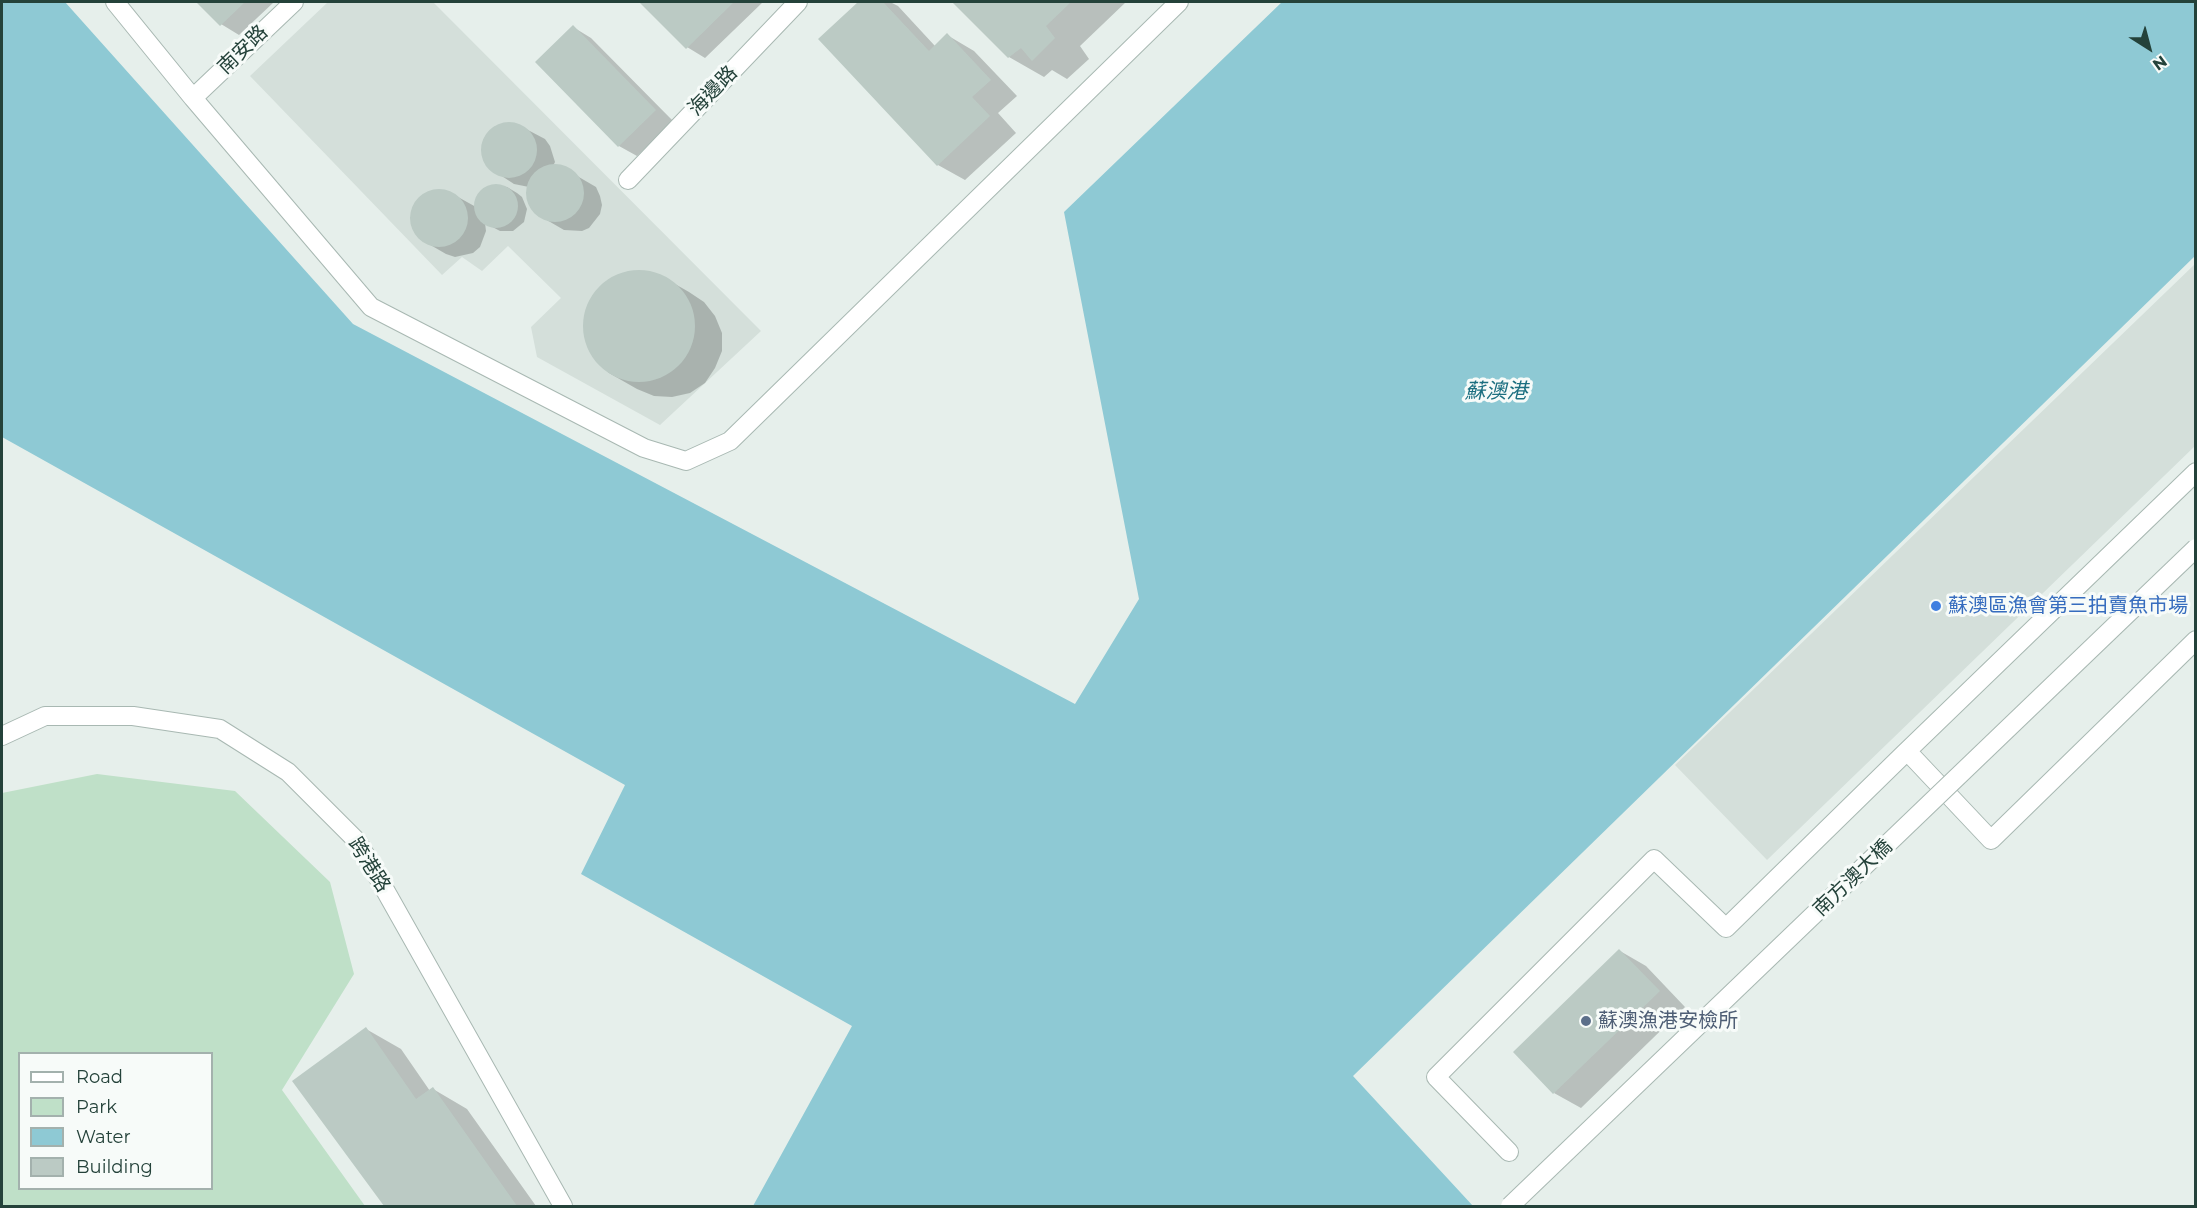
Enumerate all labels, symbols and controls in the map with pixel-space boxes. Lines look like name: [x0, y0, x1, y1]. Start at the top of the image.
north arrow: [2119, 18, 2179, 78]
street label: 南安路: [213, 21, 273, 79]
text: N: [2149, 51, 2171, 74]
street label: 海邊路: [684, 61, 742, 121]
water label: 蘇澳港: [1465, 379, 1527, 405]
place label: 蘇澳區漁會第三拍賣魚市場: [1948, 594, 2188, 618]
marker: 蘇澳區漁會第三拍賣魚市場: [1929, 599, 1943, 613]
street label: 跨港路: [343, 833, 395, 897]
street label: 南方澳大橋: [1809, 835, 1897, 921]
place label: 蘇澳漁港安檢所: [1598, 1009, 1738, 1033]
marker: 蘇澳漁港安檢所: [1579, 1014, 1593, 1028]
legend: [18, 1052, 213, 1190]
text: Road: [76, 1066, 123, 1088]
text: Park: [76, 1096, 117, 1118]
text: Water: [76, 1126, 131, 1148]
text: Building: [76, 1156, 153, 1178]

